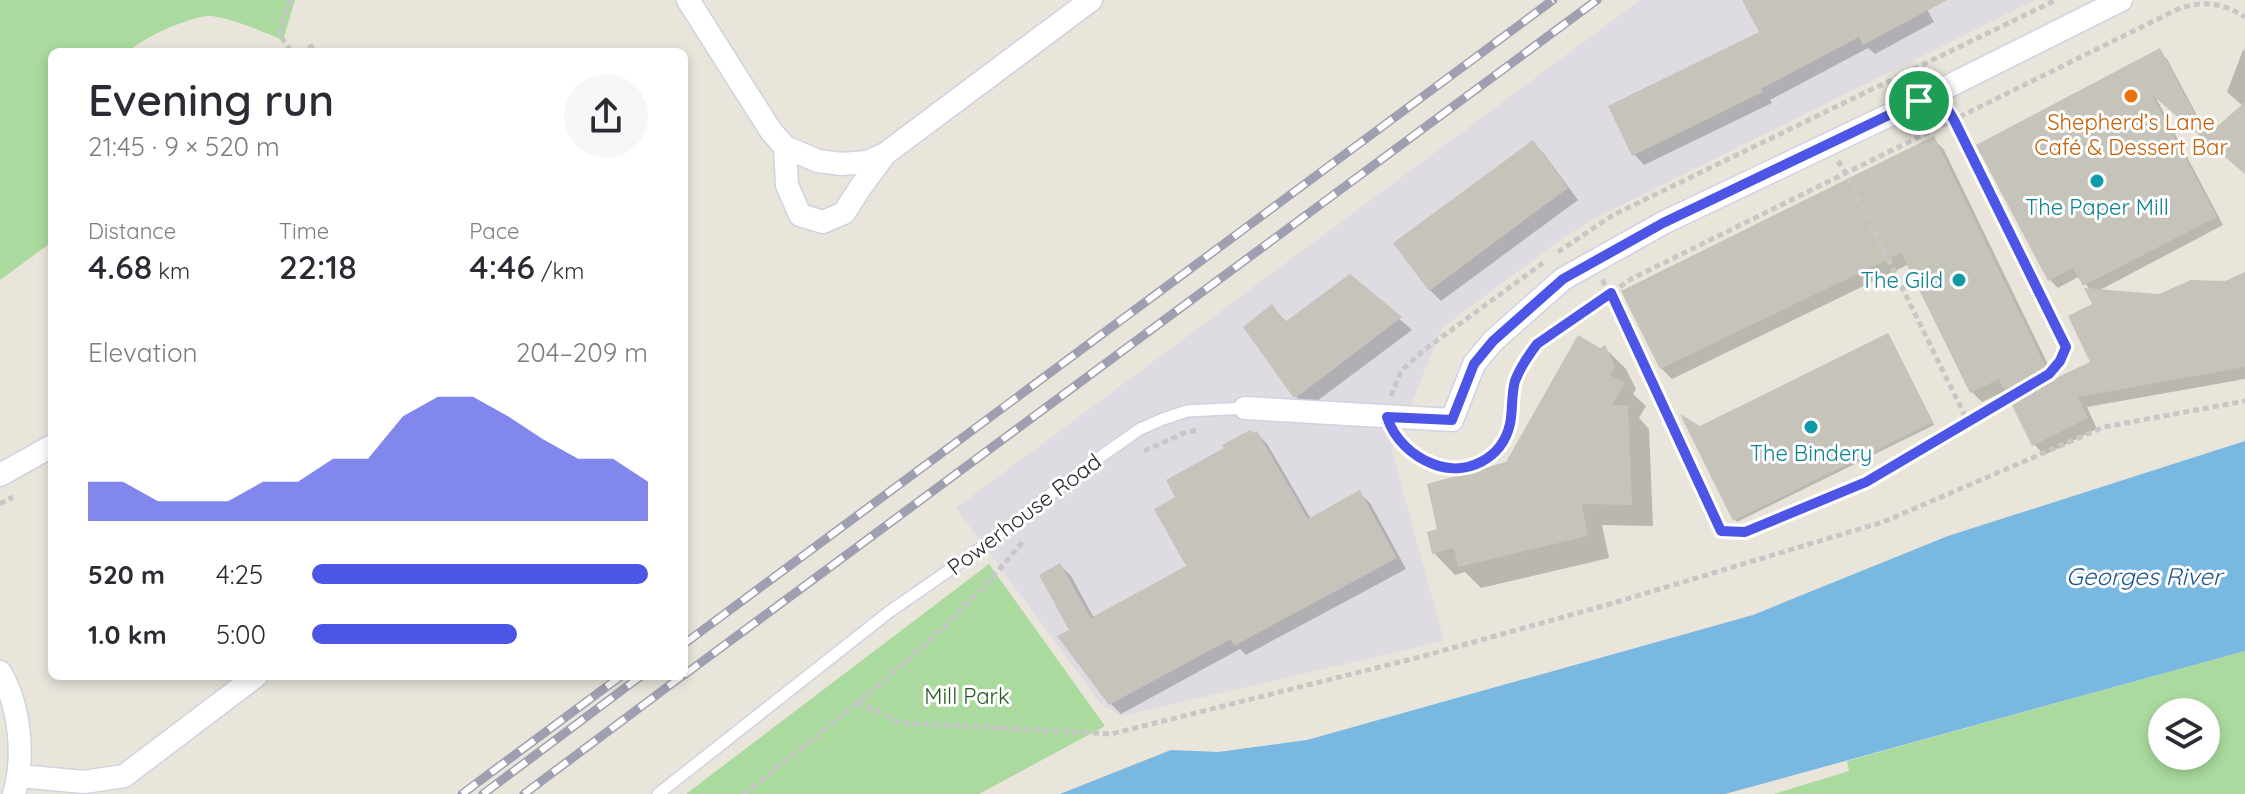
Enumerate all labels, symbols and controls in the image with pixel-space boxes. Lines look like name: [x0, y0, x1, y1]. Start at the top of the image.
pin: [1885, 67, 1953, 135]
text: Evening run: [88, 72, 334, 127]
button: share: [564, 74, 648, 158]
icon: arrive: [1897, 79, 1941, 123]
marker: Shepherd’s Lane Café & Dessert Bar: [2122, 87, 2140, 105]
place label: Shepherd’s Lane Café & Dessert Bar: [2034, 108, 2228, 161]
text: 21:45 · 9 × 520 m: [88, 130, 280, 163]
marker: The Paper Mill: [2088, 172, 2106, 190]
place label: The Paper Mill: [2025, 193, 2169, 221]
text: Distance: [88, 217, 176, 245]
text: Time: [279, 217, 329, 245]
text: Pace: [469, 217, 520, 245]
text: 4.68: [88, 245, 152, 288]
text: 22:18: [279, 245, 357, 288]
text: 4:46: [469, 245, 535, 288]
text: km: [152, 257, 190, 285]
text: /km: [535, 257, 584, 285]
place label: The Gild: [1861, 266, 1943, 294]
marker: The Gild: [1950, 271, 1968, 289]
text: Elevation: [88, 336, 198, 369]
text: 204–209 m: [516, 336, 648, 369]
marker: The Bindery: [1802, 418, 1820, 436]
place label: The Bindery: [1750, 439, 1872, 467]
street label: Powerhouse Road: [942, 447, 1106, 581]
text: 520 m: [88, 558, 165, 591]
text: 4:25: [216, 558, 263, 591]
water label: Georges River: [2066, 561, 2225, 591]
text: 1.0 km: [88, 618, 167, 651]
text: 5:00: [216, 618, 266, 651]
park label: Mill Park: [924, 682, 1010, 710]
map controls: [2148, 698, 2220, 770]
button: layers: [2148, 698, 2220, 770]

